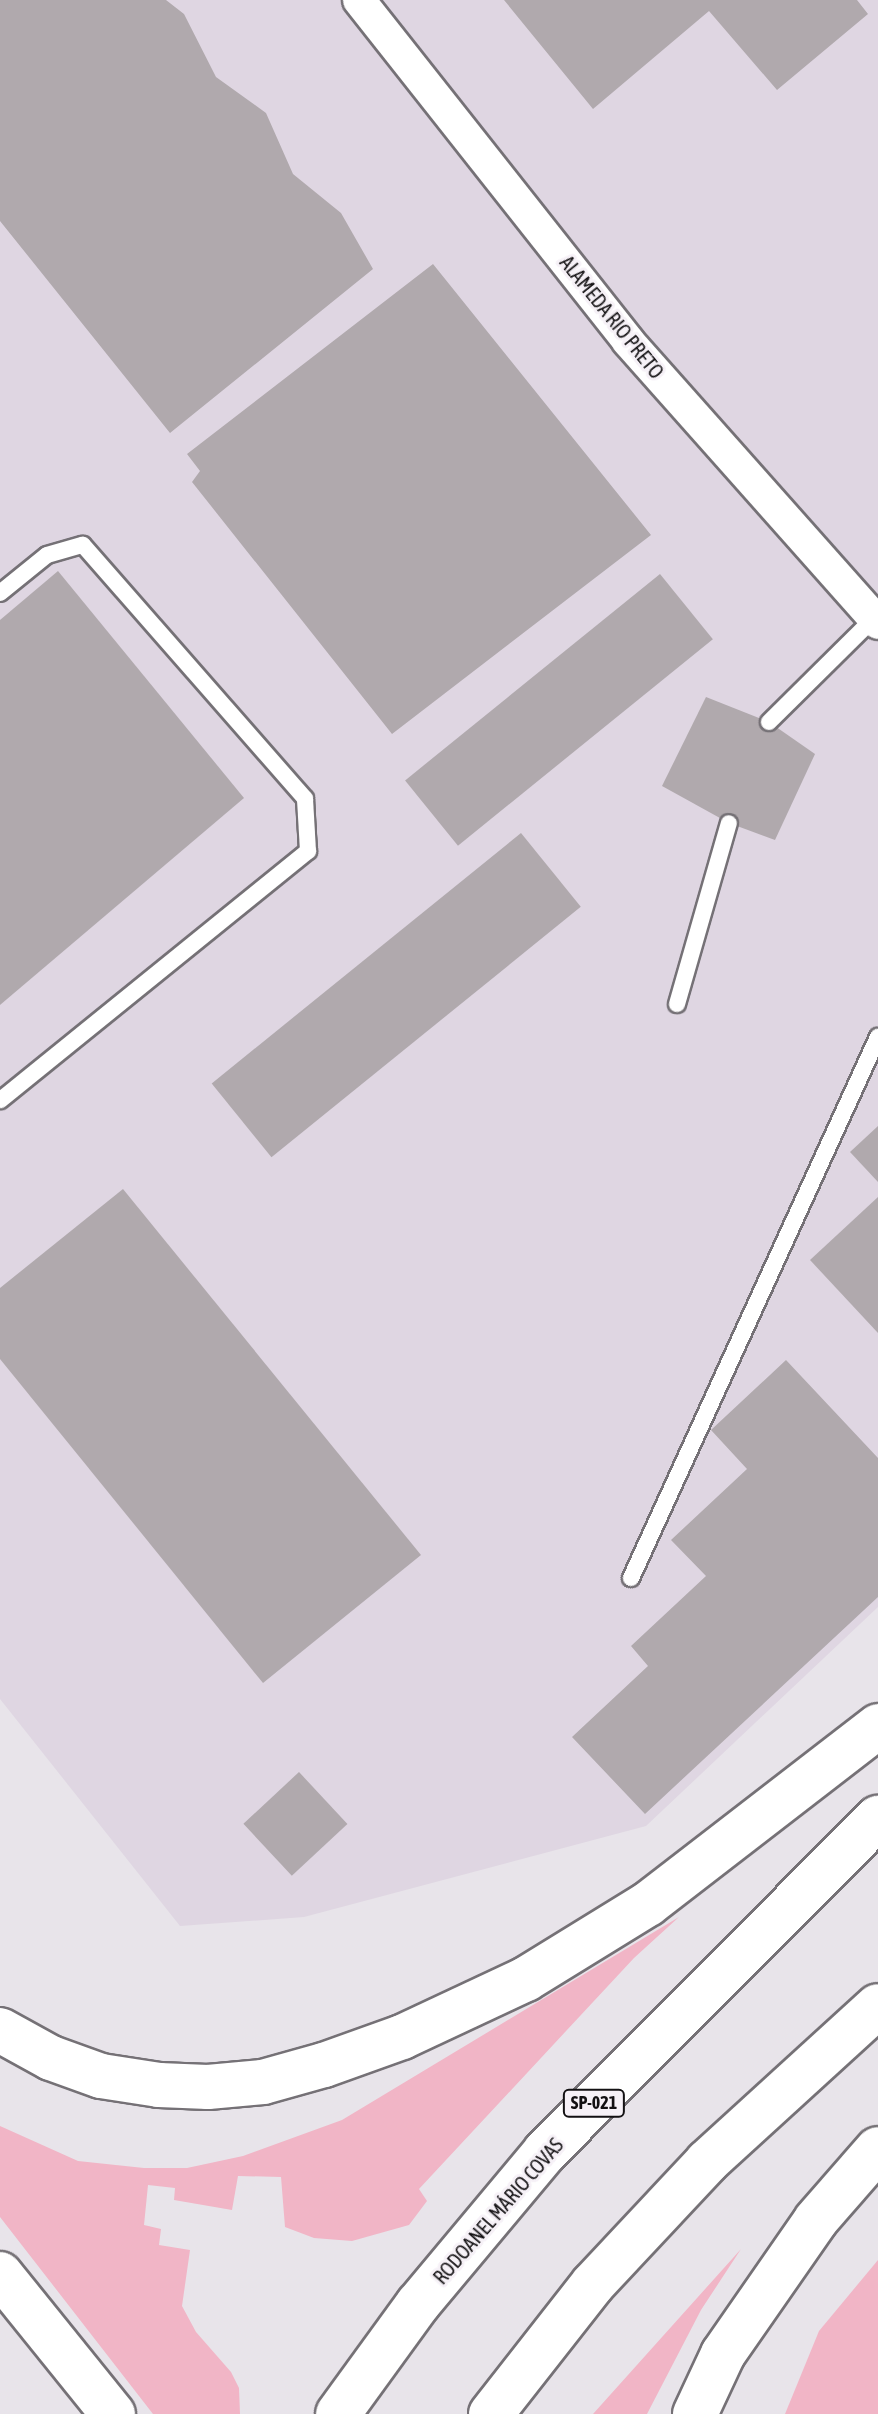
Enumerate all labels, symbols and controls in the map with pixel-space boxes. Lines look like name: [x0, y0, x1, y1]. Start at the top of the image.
street label: ALAMEDA RIO PRETO: [555, 251, 669, 383]
road number: SP-021: [562, 2089, 626, 2117]
street label: RODOANEL MÁRIO COVAS: [428, 2133, 568, 2289]

